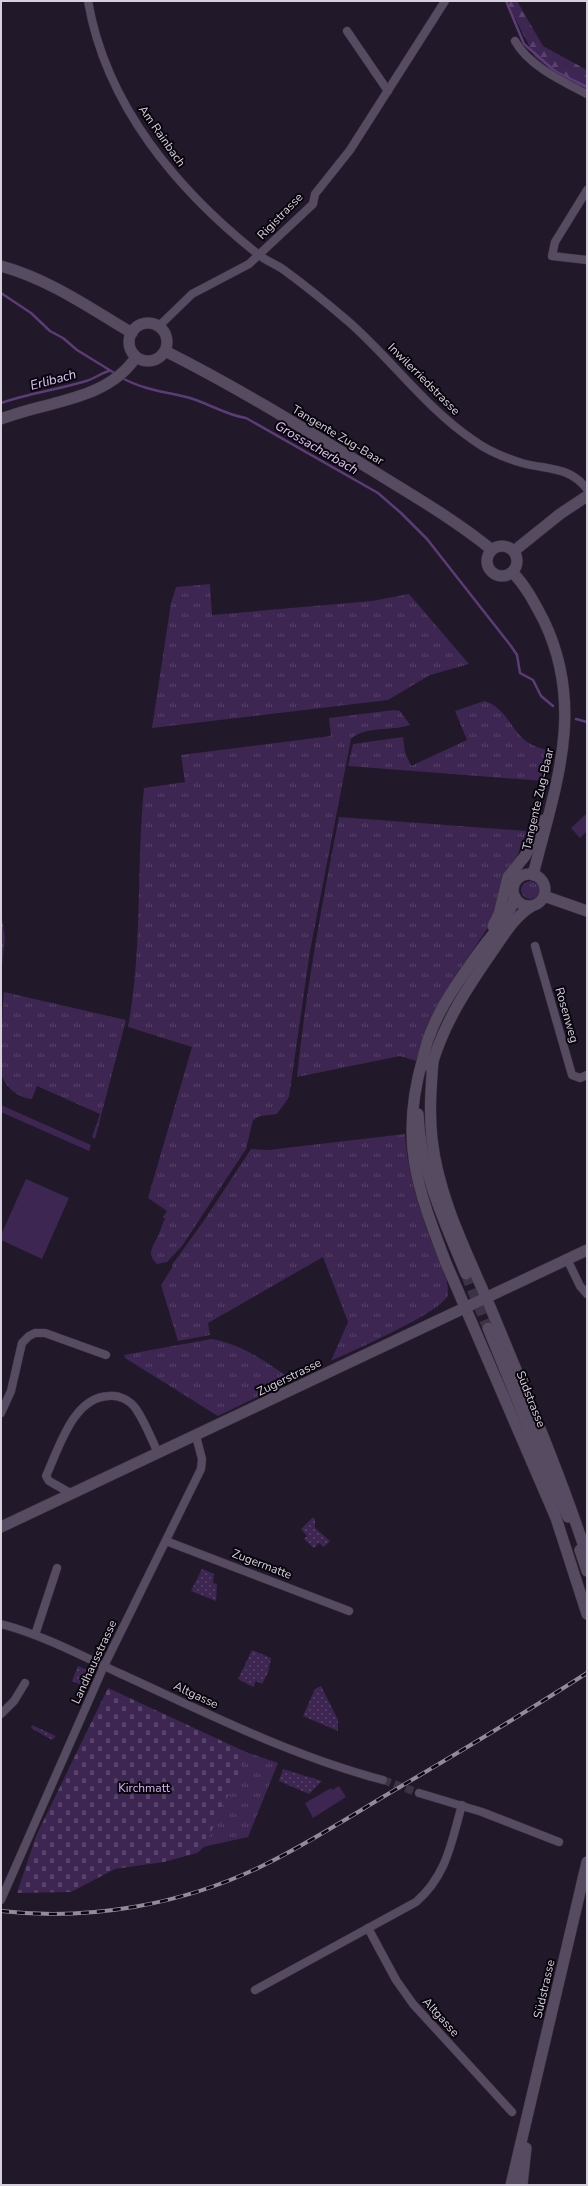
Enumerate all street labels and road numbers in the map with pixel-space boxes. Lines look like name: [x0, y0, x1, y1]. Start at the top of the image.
street label: Am Rainbach: [135, 102, 189, 170]
street label: Rigistrasse: [254, 189, 306, 243]
street label: Inwilerriedstrasse: [384, 339, 464, 419]
street label: Tangente Zug-Baar: [289, 401, 387, 469]
street label: Tangente Zug-Baar: [518, 746, 558, 852]
street label: Rosenweg: [551, 985, 583, 1045]
street label: Zugerstrasse: [254, 1355, 324, 1399]
street label: Südstrasse: [512, 1368, 550, 1430]
street label: Zugermatte: [230, 1545, 294, 1583]
street label: Landhausstrasse: [68, 1617, 120, 1707]
street label: Altgasse: [171, 1678, 221, 1712]
street label: Südstrasse: [530, 1958, 558, 2020]
street label: Altgasse: [419, 1994, 463, 2040]

